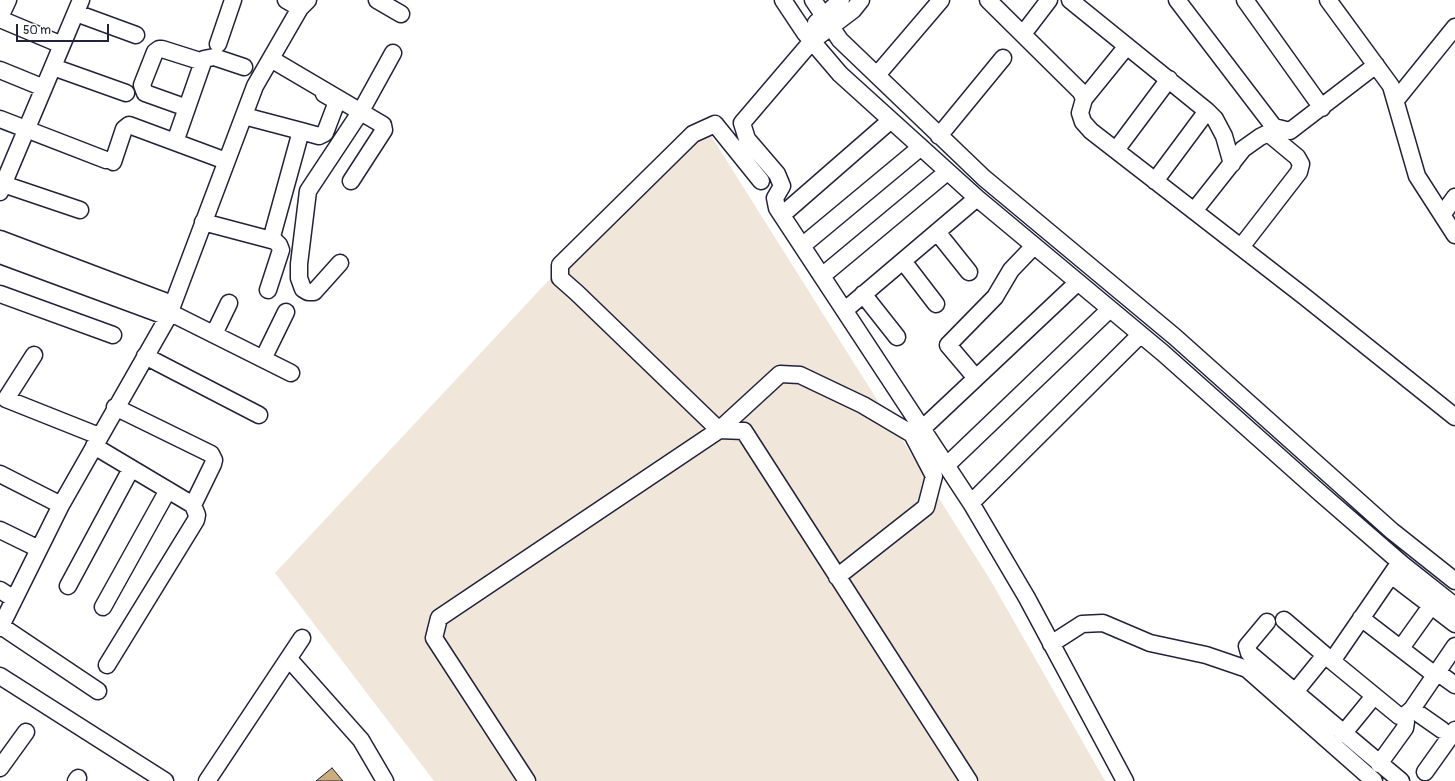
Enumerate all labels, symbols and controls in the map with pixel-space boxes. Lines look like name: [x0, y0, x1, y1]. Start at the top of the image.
scale bar: [18, 16, 111, 42]
text: 50 m: [23, 23, 51, 38]

